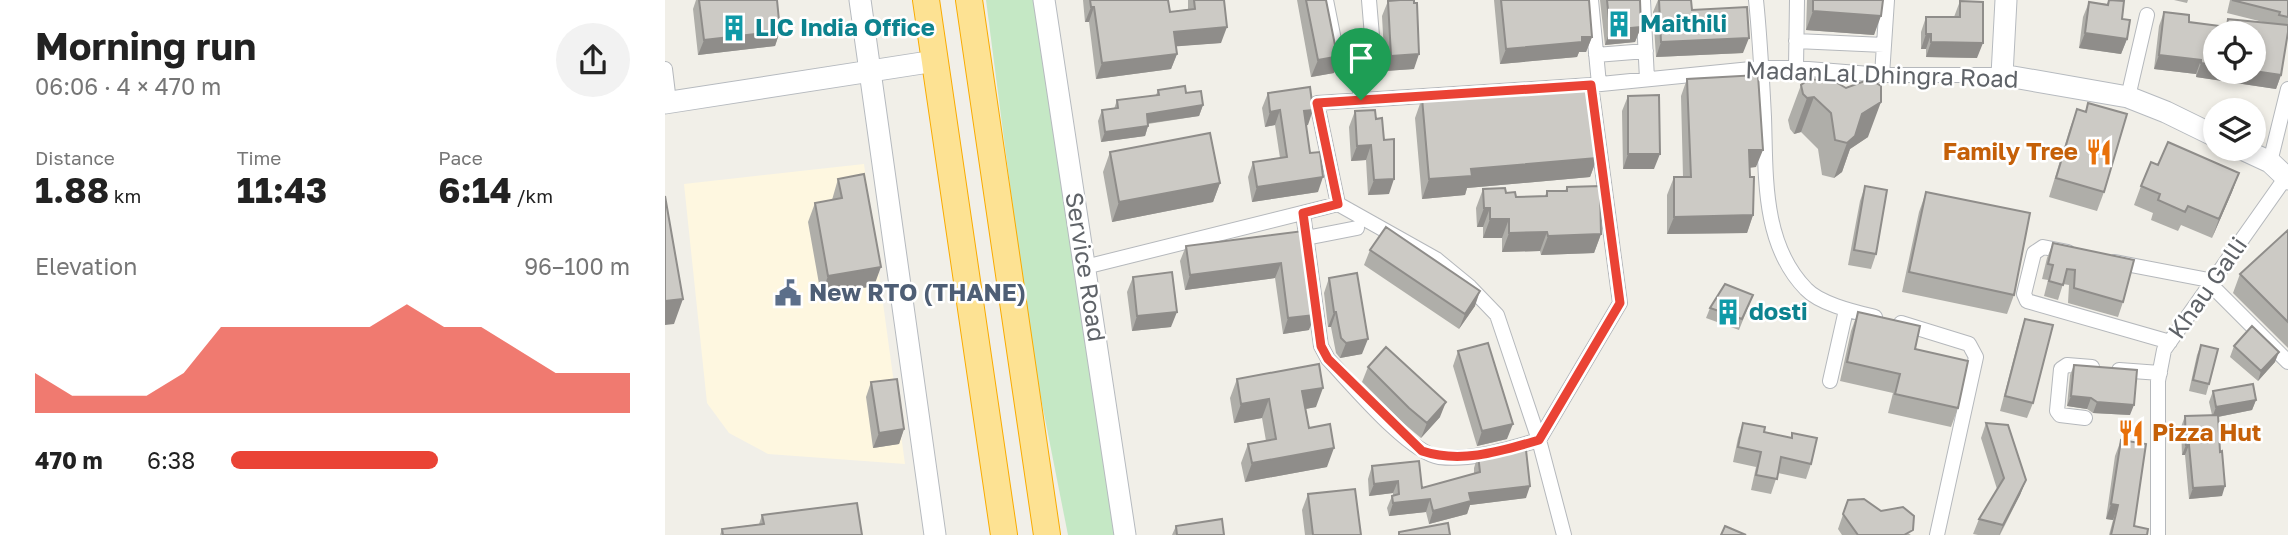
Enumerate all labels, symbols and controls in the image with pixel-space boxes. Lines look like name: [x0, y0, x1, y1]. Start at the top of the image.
place label: Maithili: [1640, 8, 1727, 37]
building icon: Maithili: [1604, 9, 1634, 39]
place label: LIC India Office: [755, 12, 935, 41]
building icon: LIC India Office: [719, 13, 749, 43]
map controls: [2203, 21, 2266, 161]
button: locate: [2203, 21, 2266, 84]
text: Morning run: [35, 23, 256, 68]
button: share: [556, 23, 630, 97]
pin: [1331, 28, 1391, 100]
icon: arrive: [1342, 39, 1380, 77]
street label: MadanLal Dhingra Road: [1745, 54, 2019, 93]
text: 06:06 · 4 × 470 m: [35, 72, 221, 100]
button: layers: [2203, 98, 2266, 161]
place label: Family Tree: [1943, 136, 2078, 165]
restaurant icon: Family Tree: [2084, 137, 2114, 167]
text: Distance: [35, 146, 115, 169]
text: Time: [237, 146, 281, 169]
text: Pace: [438, 146, 483, 169]
text: 1.88: [35, 169, 109, 211]
text: 11:43: [237, 169, 327, 211]
text: 6:14: [438, 169, 512, 211]
text: km: [109, 184, 141, 207]
text: /km: [512, 184, 553, 207]
street label: Service Road: [1060, 190, 1113, 344]
street label: Khau Galli: [2161, 231, 2252, 344]
text: Elevation: [35, 252, 137, 280]
text: 96–100 m: [524, 252, 630, 280]
place label: New RTO (THANE): [809, 277, 1026, 306]
public building icon: New RTO (THANE): [773, 278, 803, 308]
place label: dosti: [1749, 296, 1808, 325]
building icon: dosti: [1713, 297, 1743, 327]
place label: Pizza Hut: [2152, 417, 2261, 446]
restaurant icon: Pizza Hut: [2116, 418, 2146, 448]
text: 470 m: [35, 446, 103, 474]
text: 6:38: [147, 446, 195, 474]

